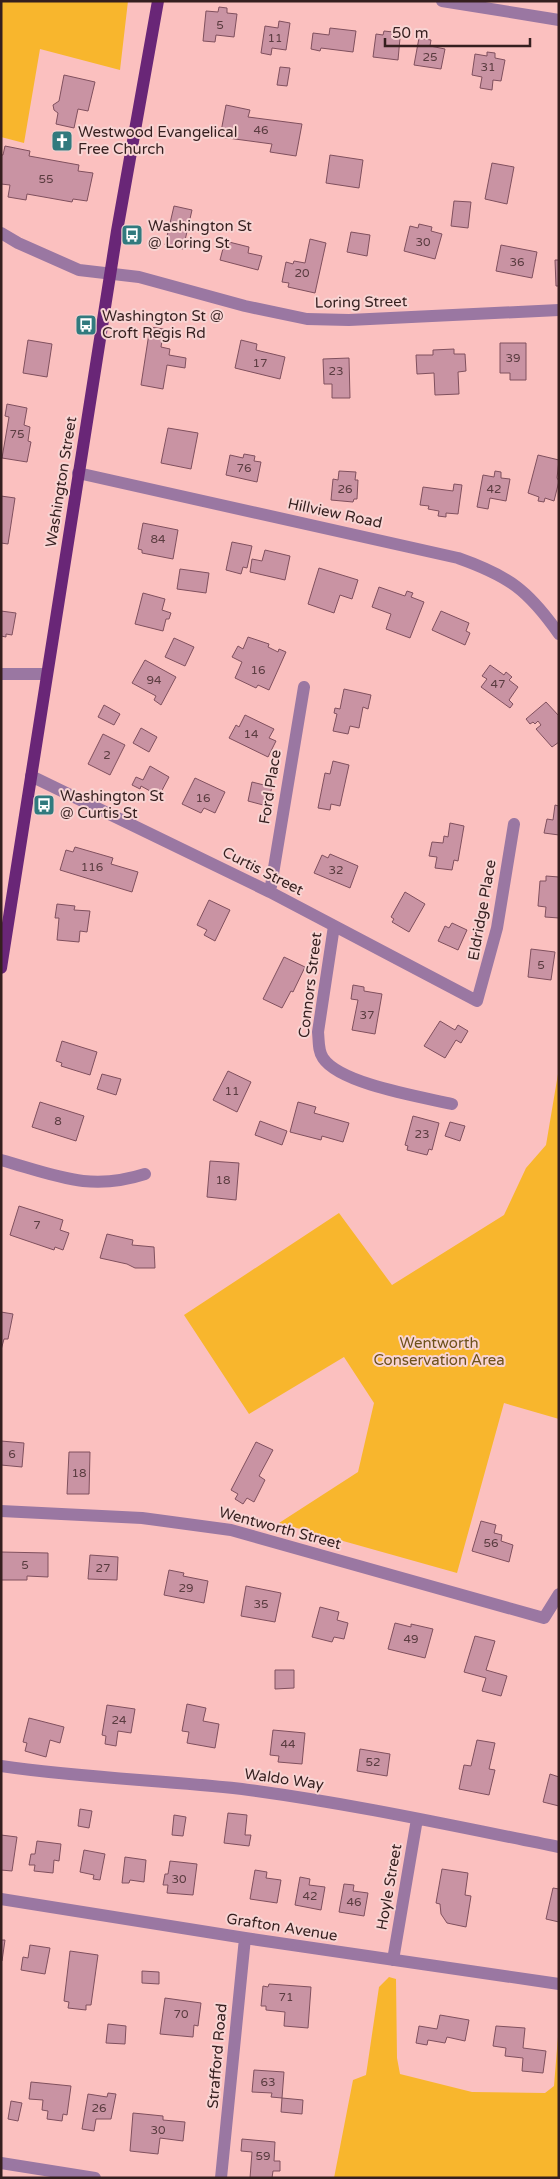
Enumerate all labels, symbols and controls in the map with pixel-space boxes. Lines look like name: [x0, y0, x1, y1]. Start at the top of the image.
scale bar: [385, 15, 530, 47]
house number: 5: [216, 18, 224, 32]
text: 50 m: [392, 24, 429, 42]
house number: 11: [267, 31, 283, 45]
house number: 25: [422, 50, 438, 64]
house number: 31: [480, 60, 496, 74]
place label: Westwood Evangelical Free Church: [78, 123, 238, 158]
house number: 46: [253, 123, 269, 137]
church icon: Westwood Evangelical Free Church: [50, 129, 74, 153]
house number: 55: [38, 172, 54, 186]
place label: Washington St @ Loring St: [148, 217, 252, 252]
bus stop icon: Washington St @ Loring St: [120, 223, 144, 247]
house number: 30: [415, 235, 431, 249]
house number: 36: [509, 255, 525, 269]
house number: 20: [294, 266, 310, 280]
street label: Loring Street: [315, 292, 408, 312]
place label: Washington St @ Croft Regis Rd: [102, 307, 223, 342]
bus stop icon: Washington St @ Croft Regis Rd: [74, 313, 98, 337]
house number: 39: [505, 351, 521, 365]
house number: 17: [252, 356, 268, 370]
house number: 23: [328, 364, 344, 378]
street label: Washington Street: [42, 415, 80, 549]
house number: 75: [9, 427, 25, 441]
house number: 76: [236, 461, 252, 475]
house number: 26: [337, 482, 353, 496]
house number: 42: [486, 482, 502, 496]
street label: Hillview Road: [286, 494, 384, 532]
house number: 84: [150, 532, 166, 546]
house number: 16: [250, 663, 266, 677]
house number: 94: [146, 673, 162, 687]
house number: 47: [490, 677, 506, 691]
house number: 14: [243, 727, 259, 741]
house number: 2: [103, 748, 111, 762]
street label: Ford Place: [255, 748, 285, 826]
place label: Washington St @ Curtis St: [60, 787, 164, 822]
house number: 16: [195, 791, 211, 805]
bus stop icon: Washington St @ Curtis St: [32, 793, 56, 817]
street label: Curtis Street: [219, 843, 307, 899]
street label: Eldridge Place: [464, 858, 500, 962]
house number: 116: [81, 860, 103, 874]
house number: 32: [328, 863, 344, 877]
street label: Connors Street: [295, 931, 325, 1039]
house number: 5: [537, 958, 545, 972]
house number: 37: [359, 1008, 375, 1022]
house number: 11: [224, 1084, 240, 1098]
house number: 8: [54, 1114, 62, 1128]
house number: 23: [414, 1127, 430, 1141]
house number: 18: [215, 1173, 231, 1187]
house number: 7: [33, 1218, 41, 1232]
park label: Wentworth Conservation Area: [373, 1334, 505, 1369]
house number: 6: [8, 1447, 16, 1461]
house number: 18: [71, 1466, 87, 1480]
street label: Wentworth Street: [217, 1503, 343, 1553]
house number: 56: [483, 1536, 499, 1550]
house number: 5: [21, 1558, 29, 1572]
house number: 27: [95, 1561, 111, 1575]
house number: 29: [178, 1581, 194, 1595]
house number: 35: [253, 1597, 269, 1611]
house number: 49: [403, 1632, 419, 1646]
house number: 24: [111, 1713, 127, 1727]
house number: 44: [280, 1737, 296, 1751]
house number: 52: [365, 1755, 381, 1769]
street label: Waldo Way: [243, 1765, 325, 1793]
street label: Hoyle Street: [373, 1842, 405, 1931]
house number: 30: [171, 1872, 187, 1886]
house number: 42: [302, 1889, 318, 1903]
house number: 46: [346, 1895, 362, 1909]
street label: Grafton Avenue: [225, 1909, 339, 1945]
house number: 71: [278, 1990, 294, 2004]
street label: Strafford Road: [203, 2003, 231, 2109]
house number: 70: [173, 2007, 189, 2021]
house number: 63: [260, 2075, 276, 2089]
house number: 26: [91, 2101, 107, 2115]
house number: 30: [150, 2123, 166, 2137]
house number: 59: [255, 2149, 271, 2163]

